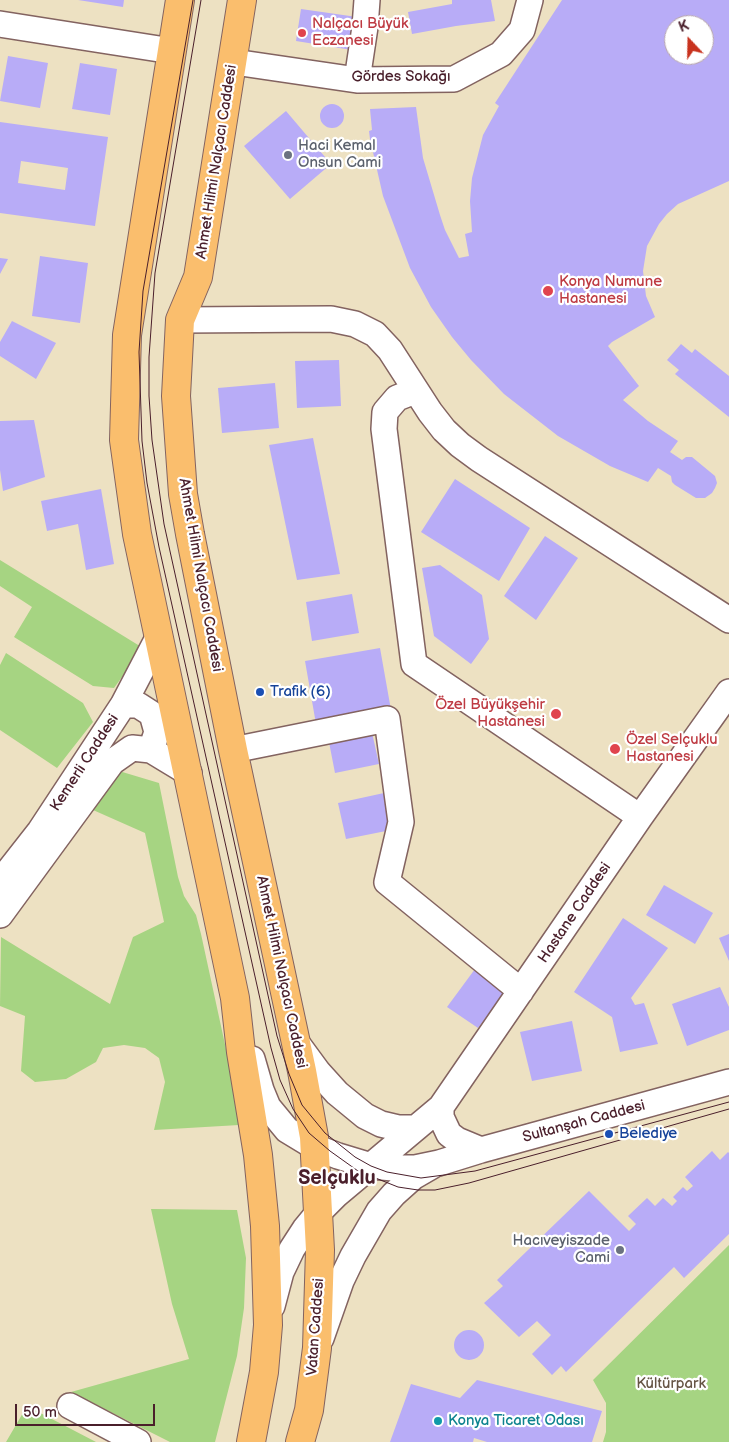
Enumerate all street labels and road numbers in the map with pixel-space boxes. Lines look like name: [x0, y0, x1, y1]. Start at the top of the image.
street label: Ahmet Hilmi Nalçacı Caddesi: [193, 64, 241, 260]
street label: Gördes Sokağı: [351, 68, 451, 86]
street label: Ahmet Hilmi Nalçacı Caddesi: [174, 477, 226, 673]
street label: Kemerli Caddesi: [47, 711, 123, 815]
street label: Hastane Caddesi: [535, 859, 615, 967]
street label: Ahmet Hilmi Nalçacı Caddesi: [252, 874, 310, 1070]
street label: Sultanşah Caddesi: [521, 1097, 647, 1147]
street label: Vatan Caddesi: [304, 1278, 328, 1376]

